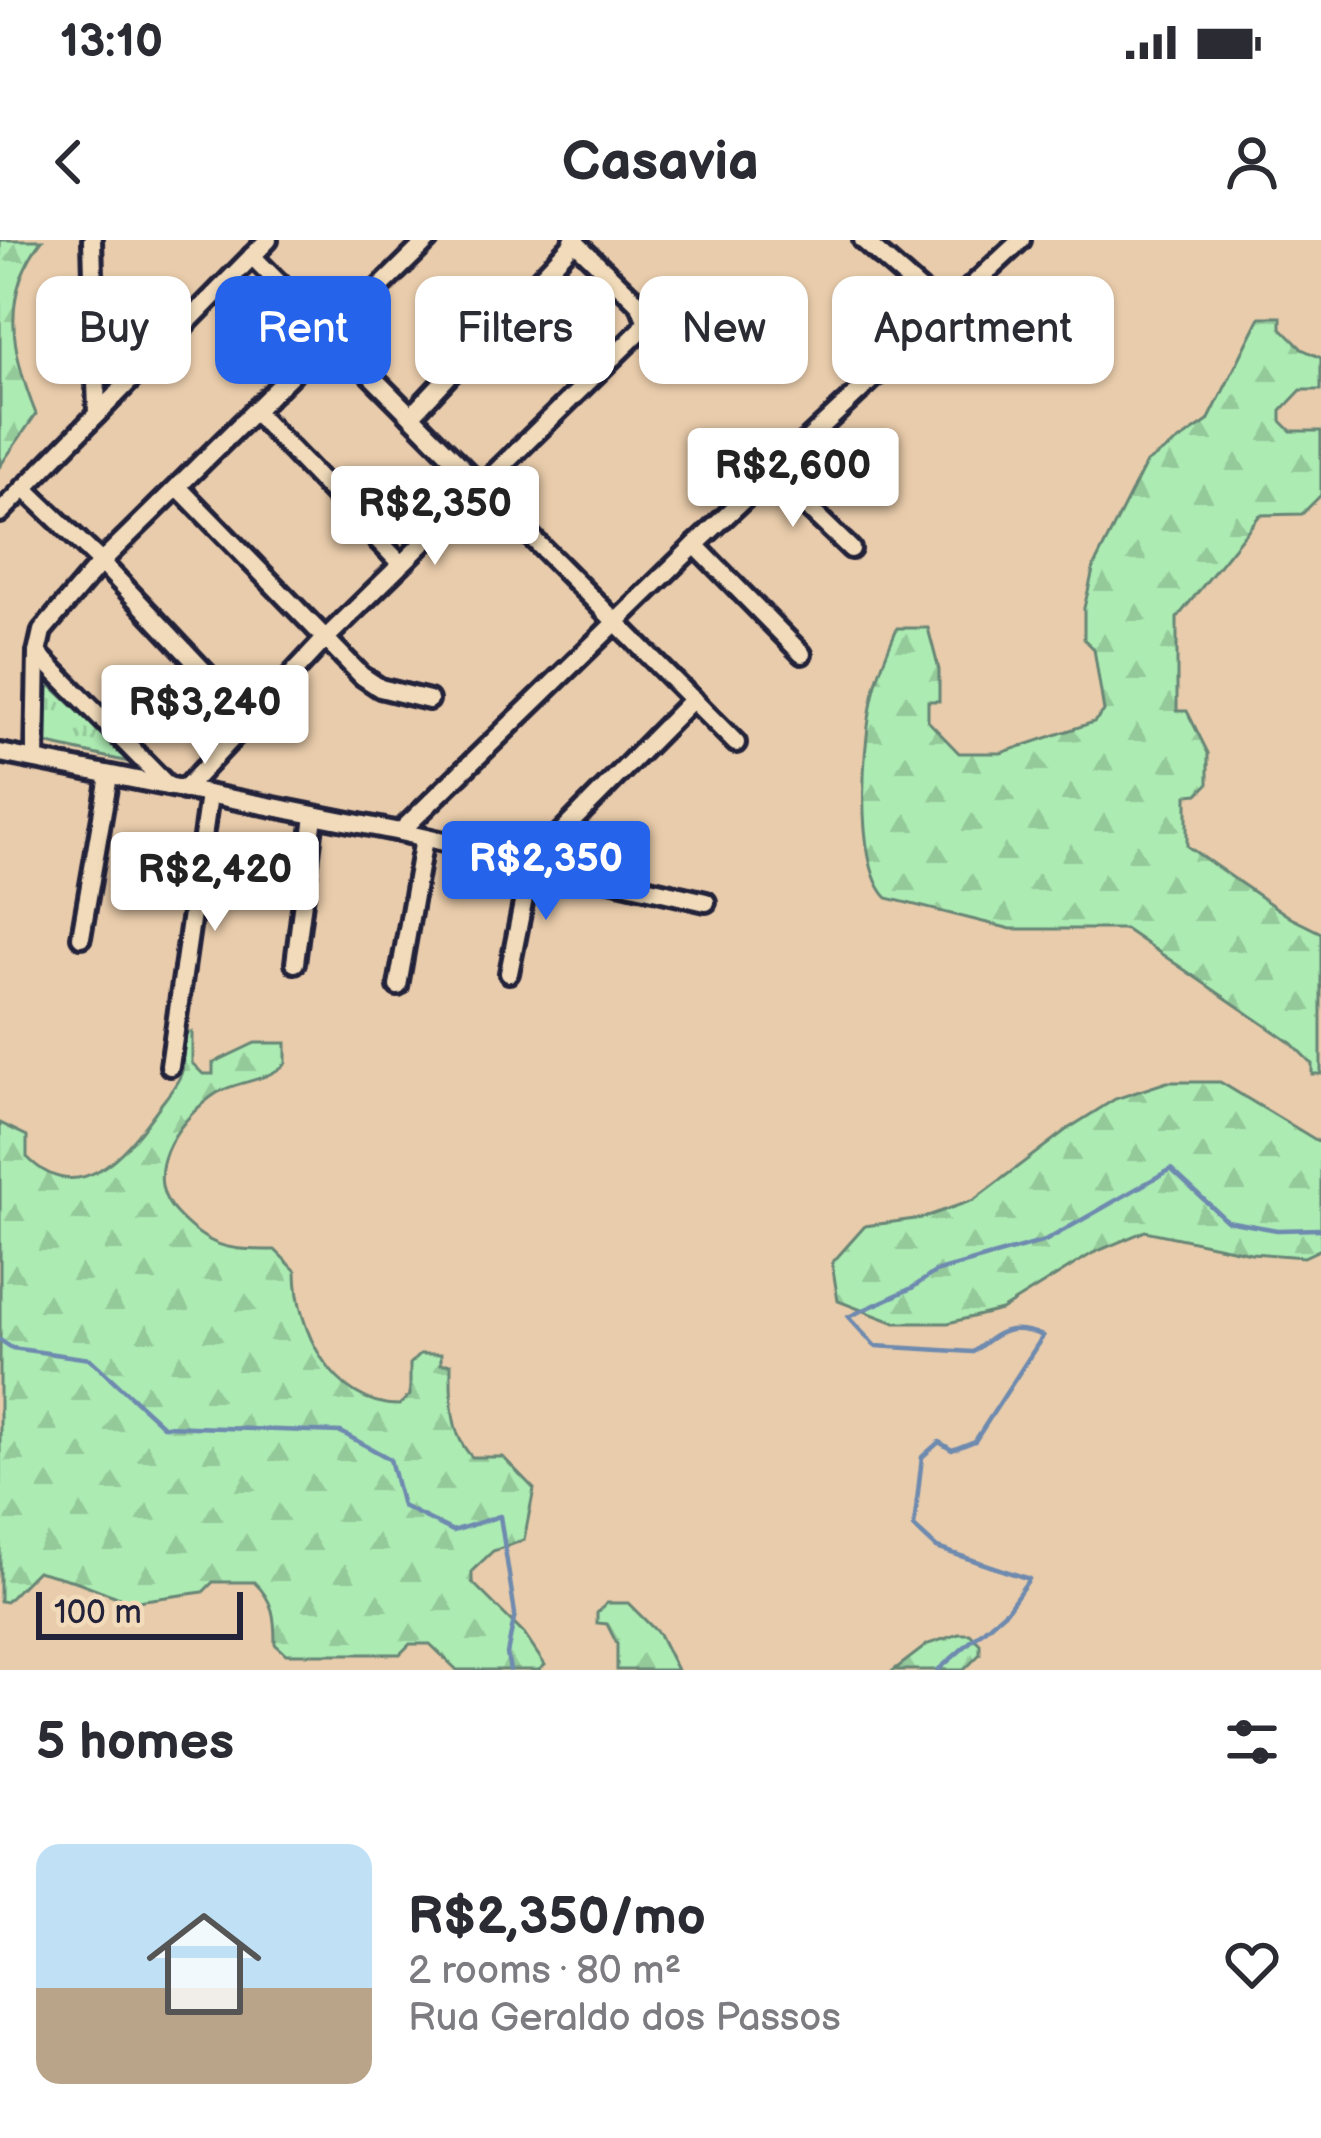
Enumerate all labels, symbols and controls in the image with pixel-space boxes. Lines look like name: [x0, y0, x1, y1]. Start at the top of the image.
text: 13:10: [60, 15, 163, 70]
icon: back: [36, 129, 102, 195]
icon: person: [1219, 129, 1285, 195]
text: Casavia: [562, 130, 759, 195]
chip: Buy: [36, 276, 191, 384]
chip: Rent: [215, 276, 391, 384]
chip: Filters: [415, 276, 615, 384]
chip: New: [639, 276, 808, 384]
chip: Apartment: [832, 276, 1114, 384]
pin: R$2,600: [682, 428, 904, 530]
text: R$2,600: [715, 443, 871, 490]
pin: R$2,350: [324, 466, 546, 568]
text: R$2,350: [358, 481, 512, 528]
pin: R$3,240: [94, 665, 316, 767]
text: R$3,240: [129, 680, 281, 727]
pin: R$2,350: [435, 821, 657, 923]
pin: R$2,420: [104, 832, 326, 934]
text: R$2,350: [469, 836, 623, 883]
text: R$2,420: [138, 847, 292, 894]
scale bar: [36, 1586, 243, 1639]
text: 100 m: [54, 1593, 142, 1633]
icon: filters: [1219, 1709, 1285, 1775]
text: 5 homes: [36, 1712, 234, 1773]
text: R$2,350/mo: [408, 1887, 706, 1948]
icon: home: [132, 1892, 276, 2036]
icon: heart: [1219, 1931, 1285, 1997]
text: 2 rooms · 80 m²: [408, 1948, 681, 1995]
text: Rua Geraldo dos Passos: [408, 1995, 841, 2042]

